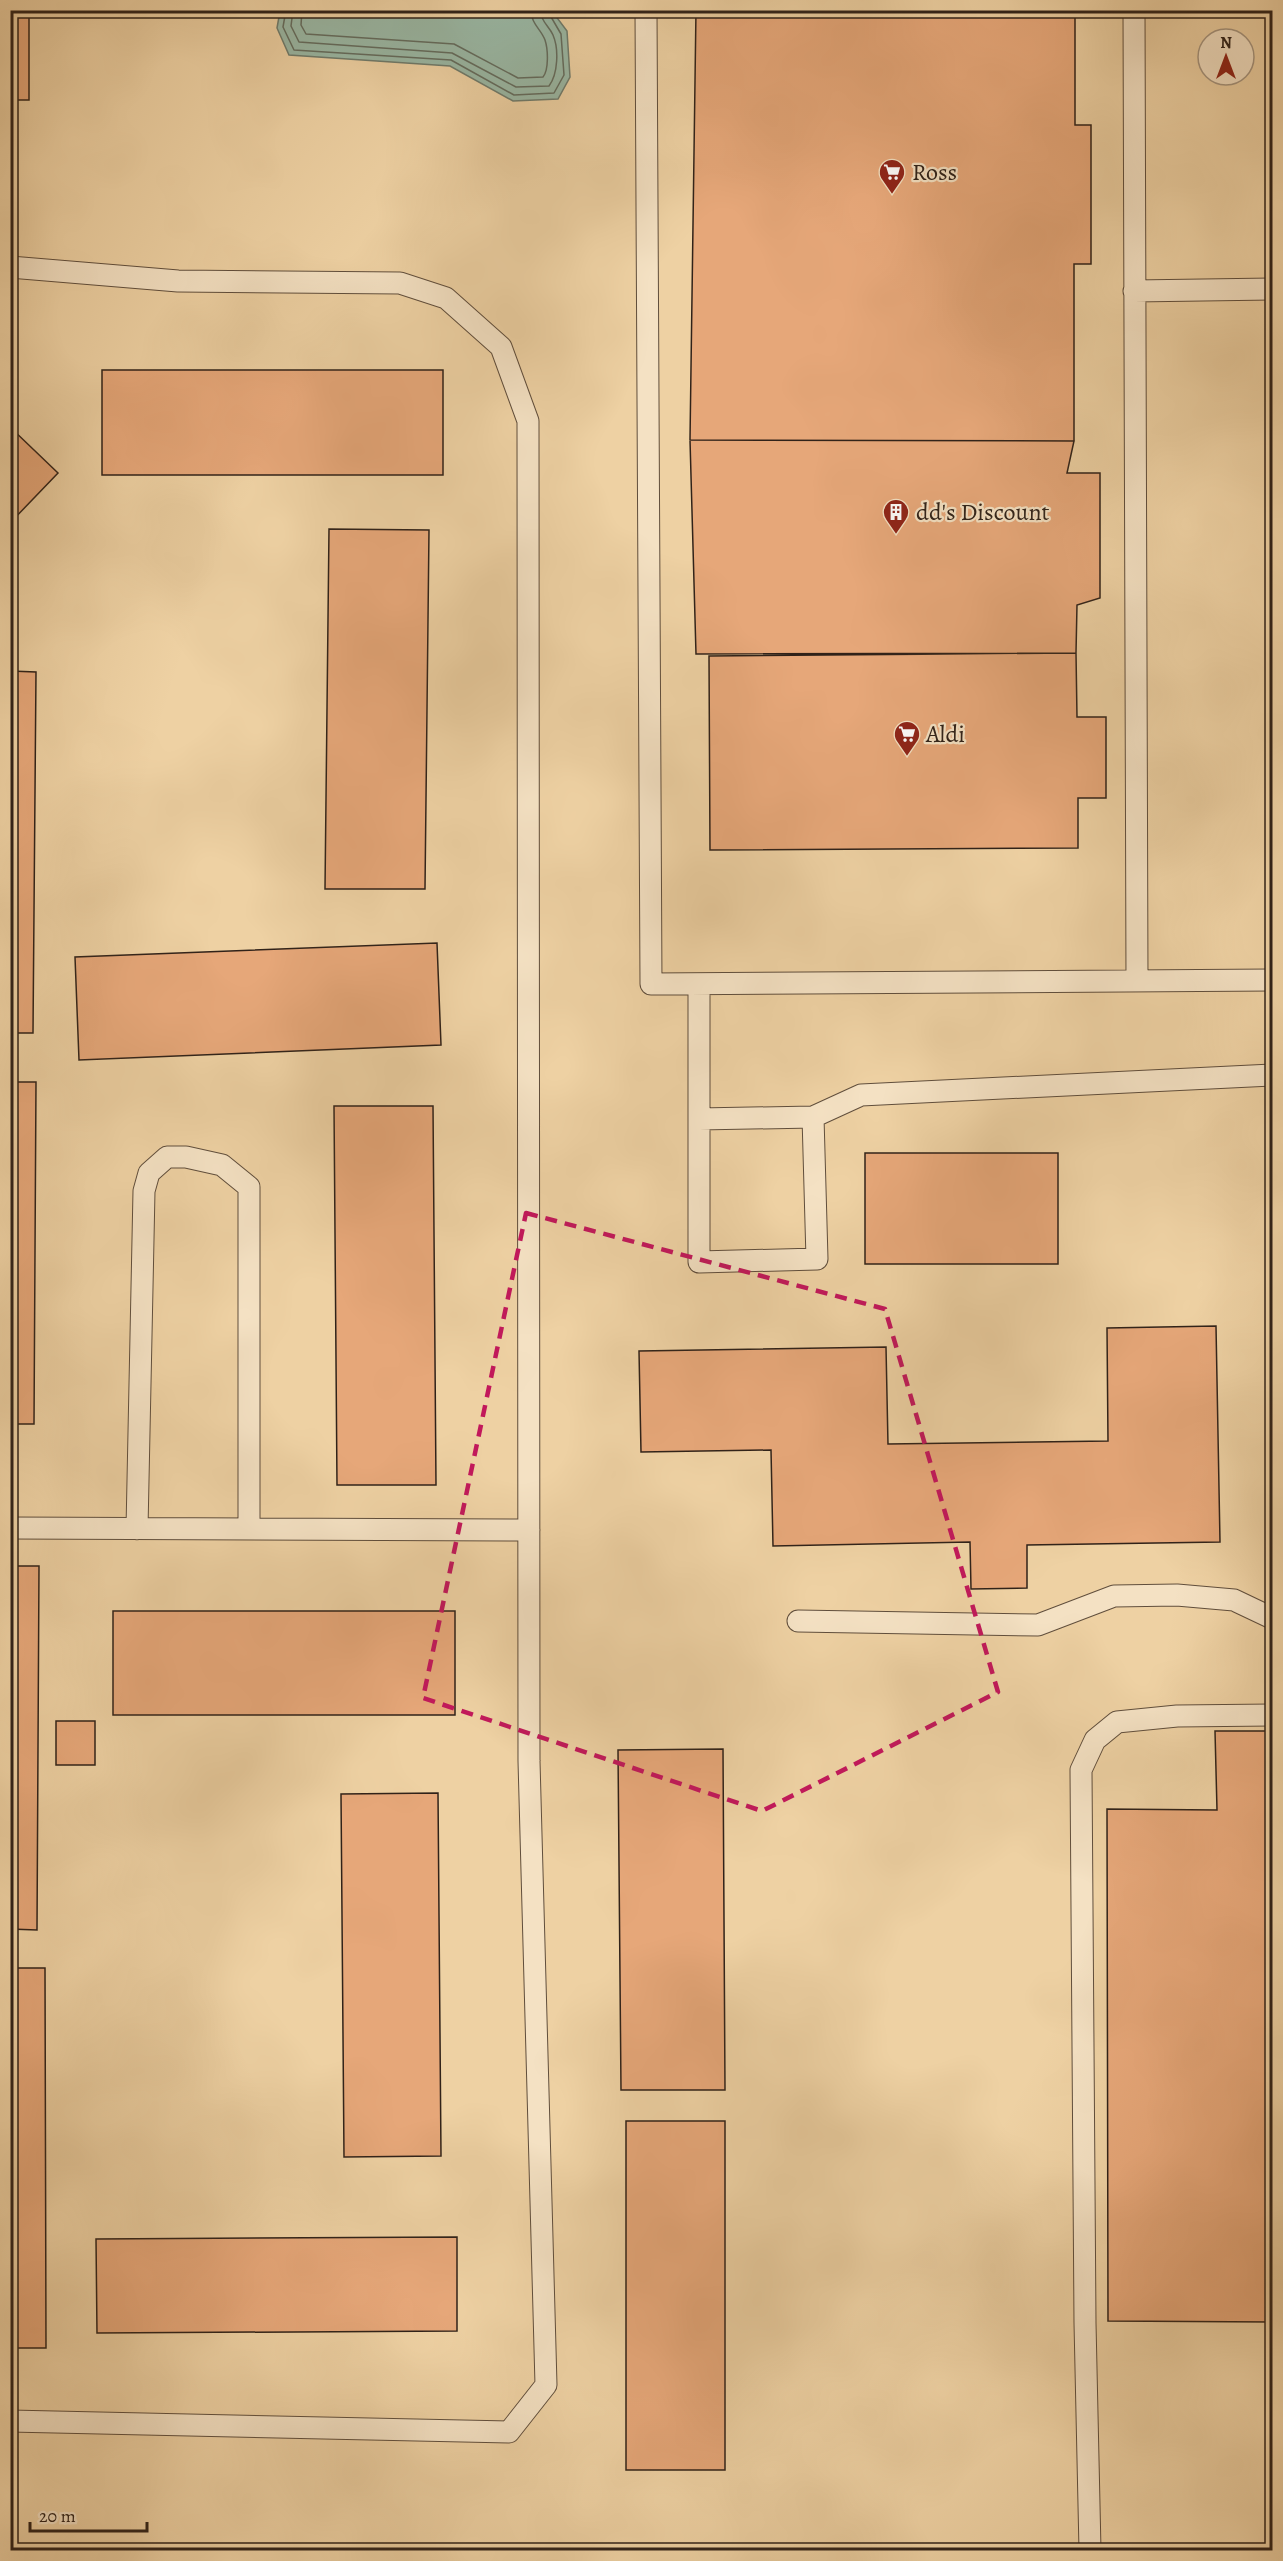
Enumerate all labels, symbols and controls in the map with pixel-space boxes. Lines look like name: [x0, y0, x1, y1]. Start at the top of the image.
north arrow: [1196, 27, 1256, 87]
text: N: [1220, 32, 1232, 54]
place label: Ross: [912, 156, 957, 188]
supermarket icon: Ross: [877, 157, 907, 195]
place label: dd's Discount: [916, 496, 1050, 528]
building icon: dd's Discount: [881, 497, 911, 535]
place label: Aldi: [925, 718, 965, 750]
supermarket icon: Aldi: [892, 719, 922, 757]
scale bar: [30, 2495, 147, 2533]
text: 20 m: [39, 2504, 76, 2528]

